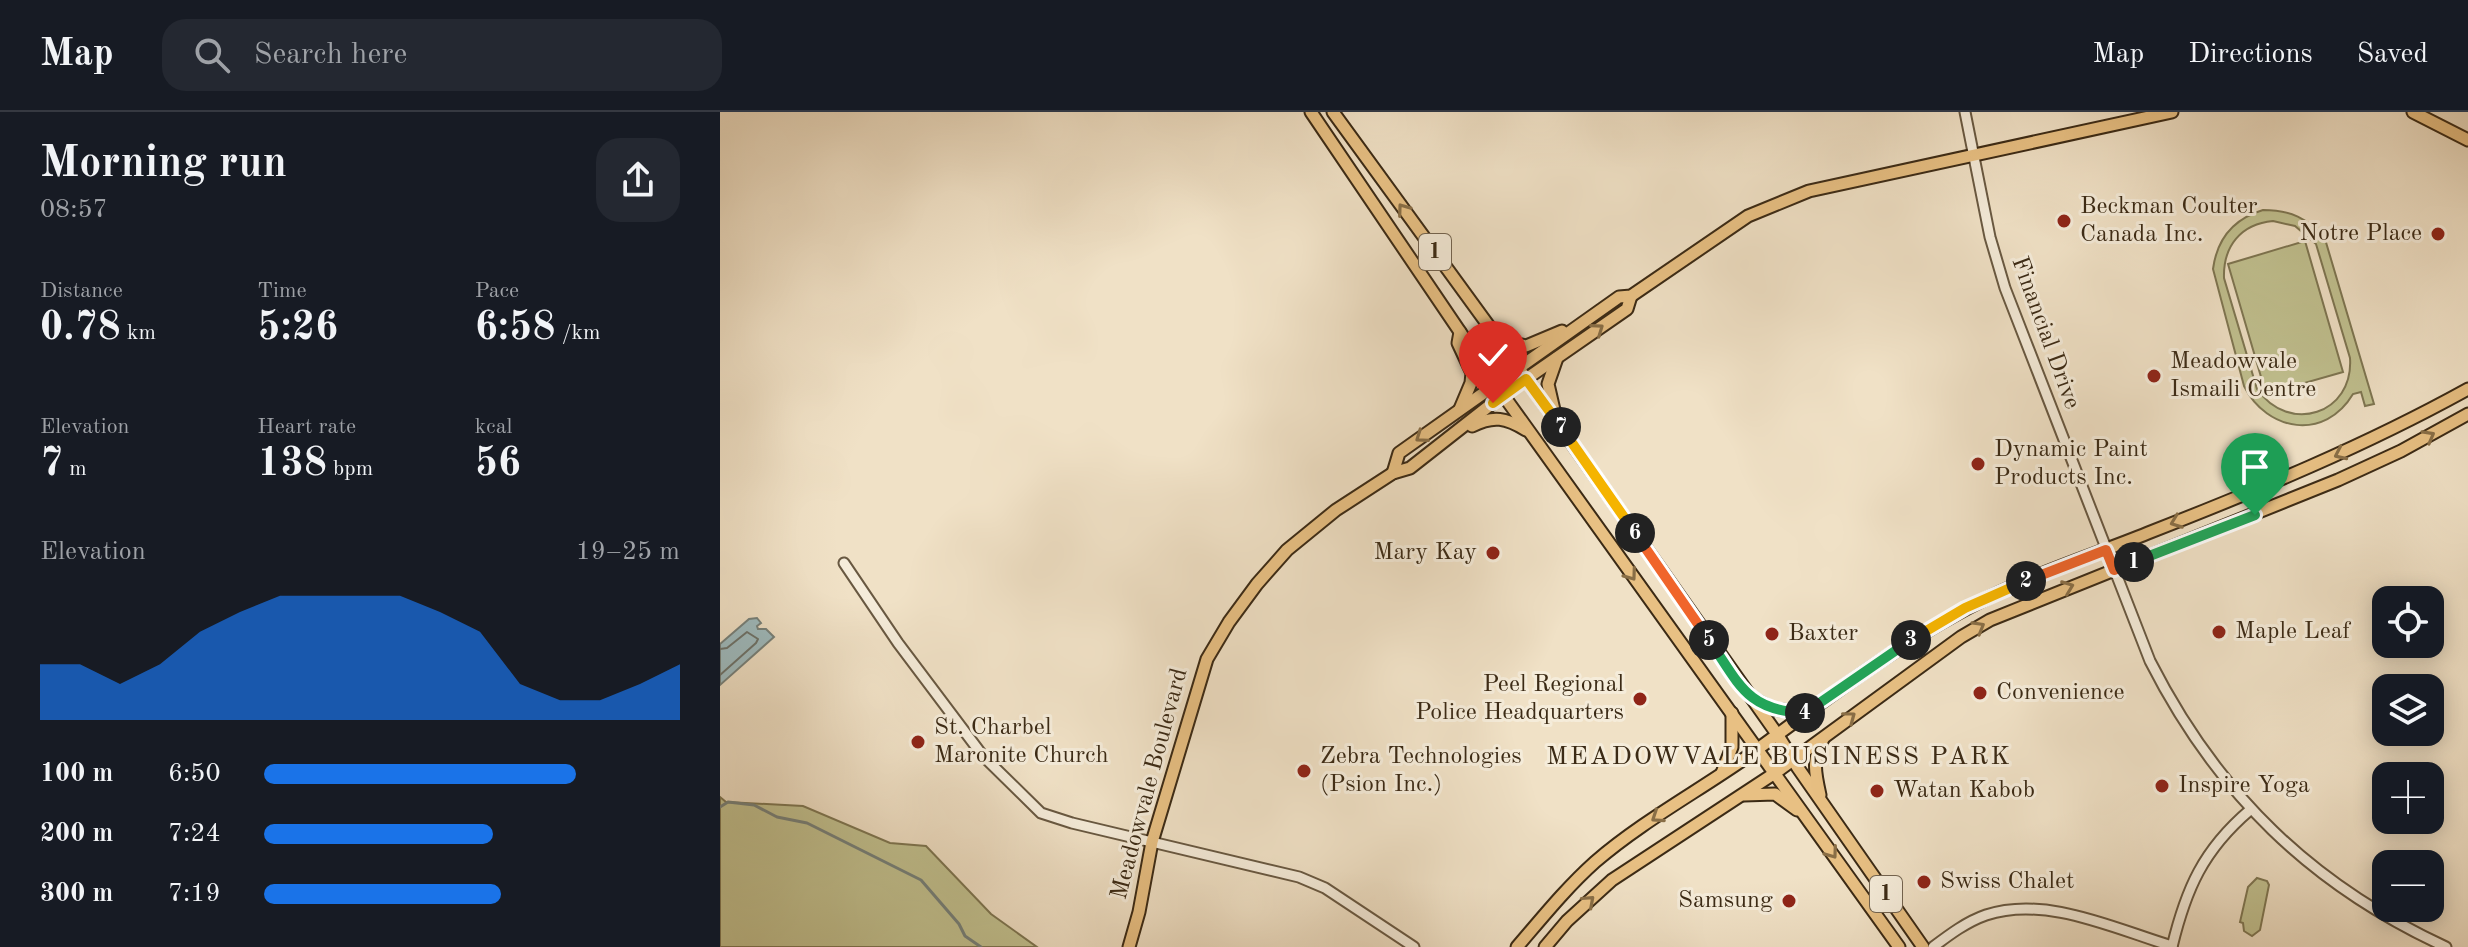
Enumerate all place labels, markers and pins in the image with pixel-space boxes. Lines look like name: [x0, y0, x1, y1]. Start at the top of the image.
place label: Beckman Coulter Canada Inc.: [2080, 195, 2258, 247]
marker: Beckman Coulter Canada Inc.: [2055, 212, 2073, 230]
place label: Notre Place: [2299, 222, 2422, 246]
marker: Notre Place: [2429, 225, 2447, 243]
pin: [1459, 321, 1527, 403]
place label: Meadowvale Ismaili Centre: [2170, 350, 2316, 402]
marker: Meadowvale Ismaili Centre: [2145, 367, 2163, 385]
pin: 7: [1541, 407, 1581, 447]
pin: [2221, 433, 2289, 515]
place label: Dynamic Paint Products Inc.: [1994, 438, 2148, 490]
marker: Dynamic Paint Products Inc.: [1969, 455, 1987, 473]
pin: 6: [1615, 513, 1655, 553]
place label: Mary Kay: [1373, 541, 1477, 565]
pin: 1: [2114, 542, 2154, 582]
marker: Mary Kay: [1484, 544, 1502, 562]
pin: 2: [2006, 561, 2046, 601]
pin: 5: [1689, 620, 1729, 660]
pin: 3: [1891, 620, 1931, 660]
place label: Maple Leaf: [2235, 620, 2352, 644]
place label: Baxter: [1788, 622, 1858, 646]
marker: Maple Leaf: [2210, 623, 2228, 641]
marker: Baxter: [1763, 625, 1781, 643]
place label: Peel Regional Police Headquarters: [1415, 673, 1624, 725]
place label: Convenience: [1996, 681, 2125, 705]
marker: Convenience: [1971, 684, 1989, 702]
marker: Peel Regional Police Headquarters: [1631, 690, 1649, 708]
pin: 4: [1785, 693, 1825, 733]
place label: St. Charbel Maronite Church: [934, 716, 1109, 768]
marker: St. Charbel Maronite Church: [909, 733, 927, 751]
place label: Zebra Technologies (Psion Inc.): [1320, 745, 1522, 797]
marker: Zebra Technologies (Psion Inc.): [1295, 762, 1313, 780]
place label: Inspire Yoga: [2178, 774, 2310, 798]
marker: Inspire Yoga: [2153, 777, 2171, 795]
place label: Watan Kabob: [1893, 779, 2035, 803]
marker: Watan Kabob: [1868, 782, 1886, 800]
place label: Swiss Chalet: [1940, 870, 2074, 894]
marker: Swiss Chalet: [1915, 873, 1933, 891]
place label: Samsung: [1678, 889, 1773, 913]
marker: Samsung: [1780, 892, 1798, 910]

